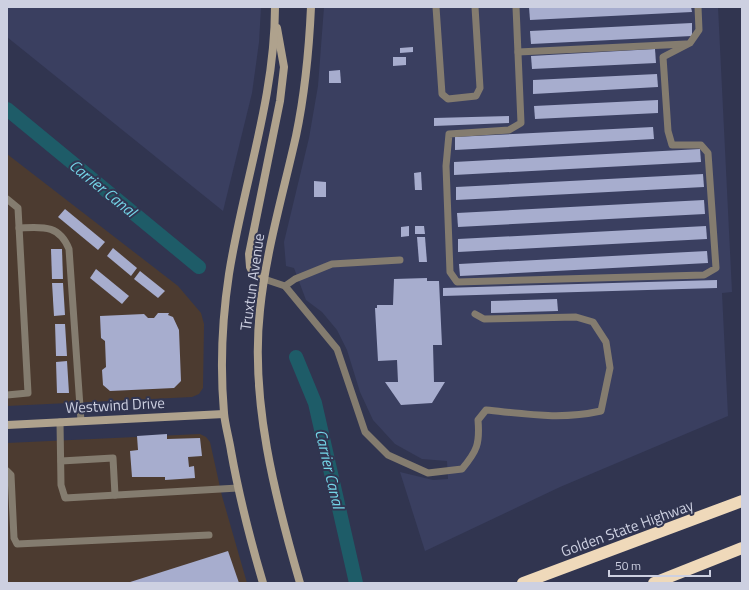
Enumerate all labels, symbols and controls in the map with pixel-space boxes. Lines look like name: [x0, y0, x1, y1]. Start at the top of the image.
water label: Carrier Canal: [64, 153, 143, 224]
street label: Truxtun Avenue: [234, 232, 270, 332]
street label: Westwind Drive: [65, 391, 165, 419]
water label: Carrier Canal: [309, 427, 351, 512]
street label: Golden State Highway: [558, 493, 696, 563]
scale bar: [609, 552, 710, 578]
text: 50 m: [615, 556, 641, 575]

